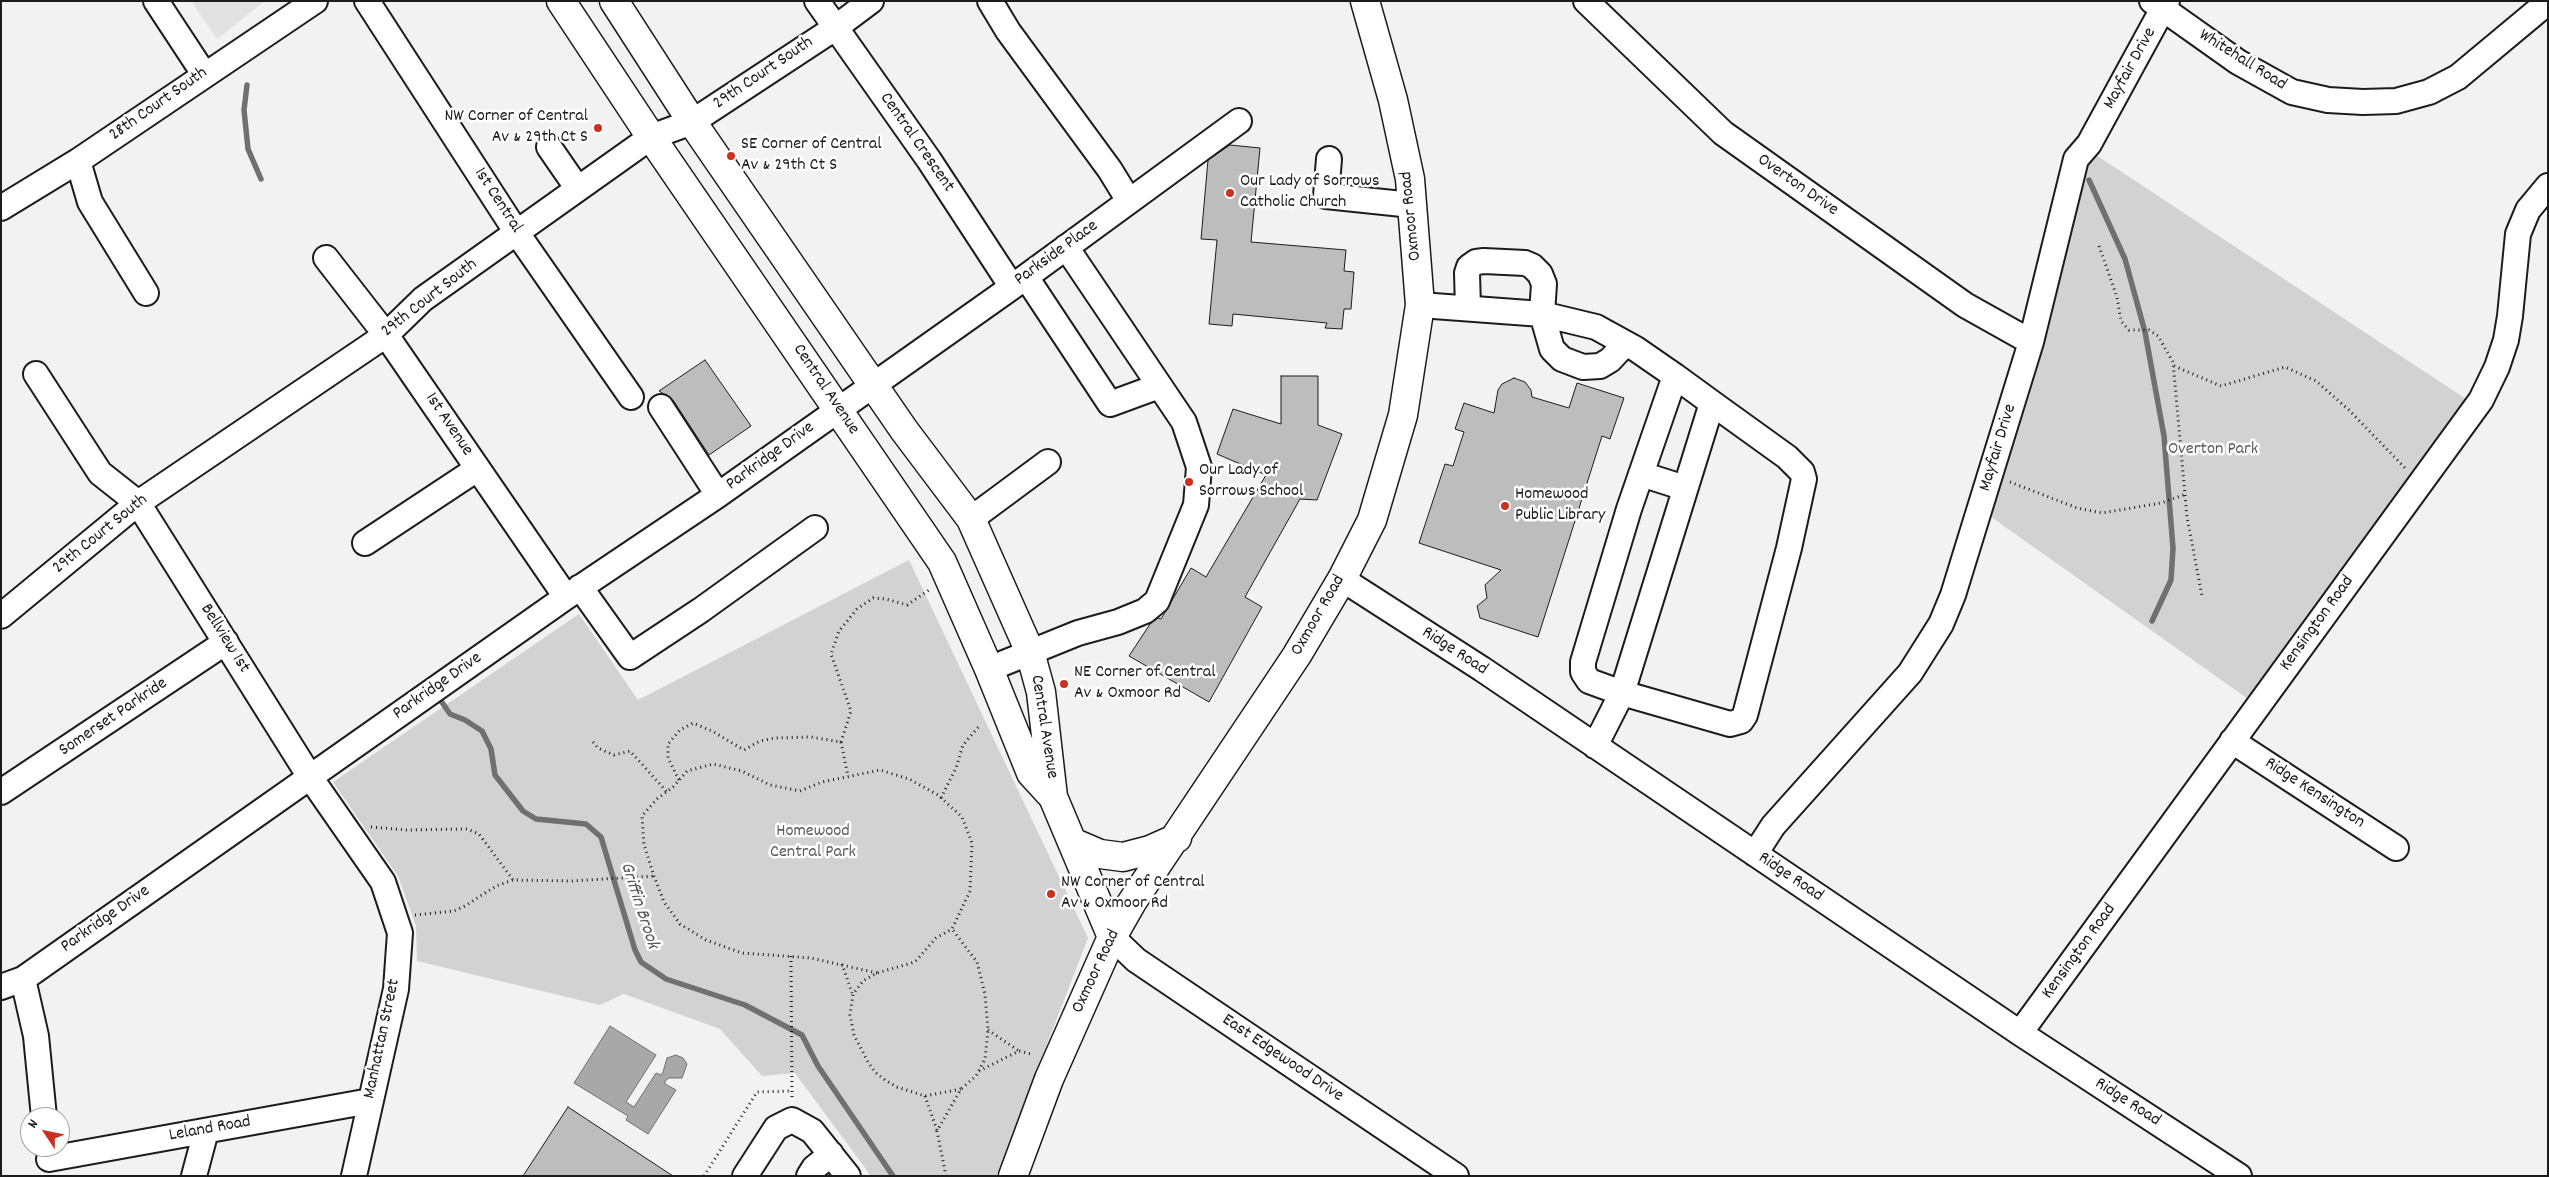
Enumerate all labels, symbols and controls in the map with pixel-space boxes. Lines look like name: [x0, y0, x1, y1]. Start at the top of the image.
street label: Mayfair Drive: [2100, 24, 2162, 114]
street label: Whitehall Road: [2194, 25, 2290, 97]
street label: 29th Court South: [710, 33, 818, 115]
street label: 28th Court South: [106, 63, 212, 147]
street label: Central Crescent: [874, 89, 958, 197]
place label: NW Corner of Central Av & 29th Ct S: [444, 107, 588, 150]
marker: NW Corner of Central Av & 29th Ct S: [592, 122, 604, 134]
place label: SE Corner of Central Av & 29th Ct S: [741, 135, 881, 178]
marker: SE Corner of Central Av & 29th Ct S: [725, 150, 737, 162]
street label: Overton Drive: [1752, 150, 1842, 222]
street label: 1st Central: [468, 164, 526, 238]
street label: Oxmoor Road: [1397, 170, 1427, 262]
place label: Our Lady of Sorrows Catholic Church: [1240, 172, 1379, 214]
marker: Our Lady of Sorrows Catholic Church: [1224, 187, 1236, 199]
street label: Parkside Place: [1011, 216, 1103, 292]
street label: 29th Court South: [378, 255, 482, 343]
street label: Central Avenue: [787, 341, 863, 439]
street label: 1st Avenue: [419, 389, 477, 461]
street label: Mayfair Drive: [1976, 402, 2022, 494]
street label: Parkridge Drive: [723, 418, 819, 496]
park label: Overton Park: [2168, 440, 2258, 462]
place label: Our Lady of Sorrows School: [1199, 461, 1303, 504]
marker: Our Lady of Sorrows School: [1183, 476, 1195, 488]
place label: Homewood Public Library: [1515, 485, 1605, 528]
street label: 29th Court South: [49, 490, 153, 580]
marker: Homewood Public Library: [1499, 500, 1511, 512]
street label: Oxmoor Road: [1287, 572, 1351, 660]
street label: Kensington Road: [2276, 572, 2360, 676]
street label: Bellview 1st: [194, 600, 254, 678]
street label: Ridge Road: [1417, 623, 1491, 681]
street label: Parkridge Drive: [389, 648, 487, 726]
place label: NE Corner of Central Av & Oxmoor Rd: [1074, 663, 1215, 706]
street label: Somerset Parkride: [56, 674, 172, 762]
street label: Central Avenue: [1024, 674, 1062, 780]
marker: NE Corner of Central Av & Oxmoor Rd: [1058, 678, 1070, 690]
street label: Ridge Kensington: [2260, 754, 2368, 834]
park label: Homewood Central Park: [770, 822, 856, 864]
street label: Ridge Road: [1753, 848, 1827, 908]
water label: Griffin Brook: [613, 860, 663, 952]
place label: NW Corner of Central Av & Oxmoor Rd: [1061, 873, 1205, 916]
street label: Parkridge Drive: [57, 881, 155, 959]
marker: NW Corner of Central Av & Oxmoor Rd: [1045, 888, 1057, 900]
street label: Kensington Road: [2038, 900, 2122, 1004]
street label: Oxmoor Road: [1068, 927, 1126, 1017]
street label: Manhattan Street: [360, 977, 406, 1101]
street label: East Edgewood Drive: [1217, 1010, 1347, 1108]
street label: Ridge Road: [2090, 1074, 2164, 1132]
north arrow: [20, 1107, 70, 1157]
street label: Leland Road: [167, 1112, 253, 1148]
text: N: [23, 1116, 44, 1133]

